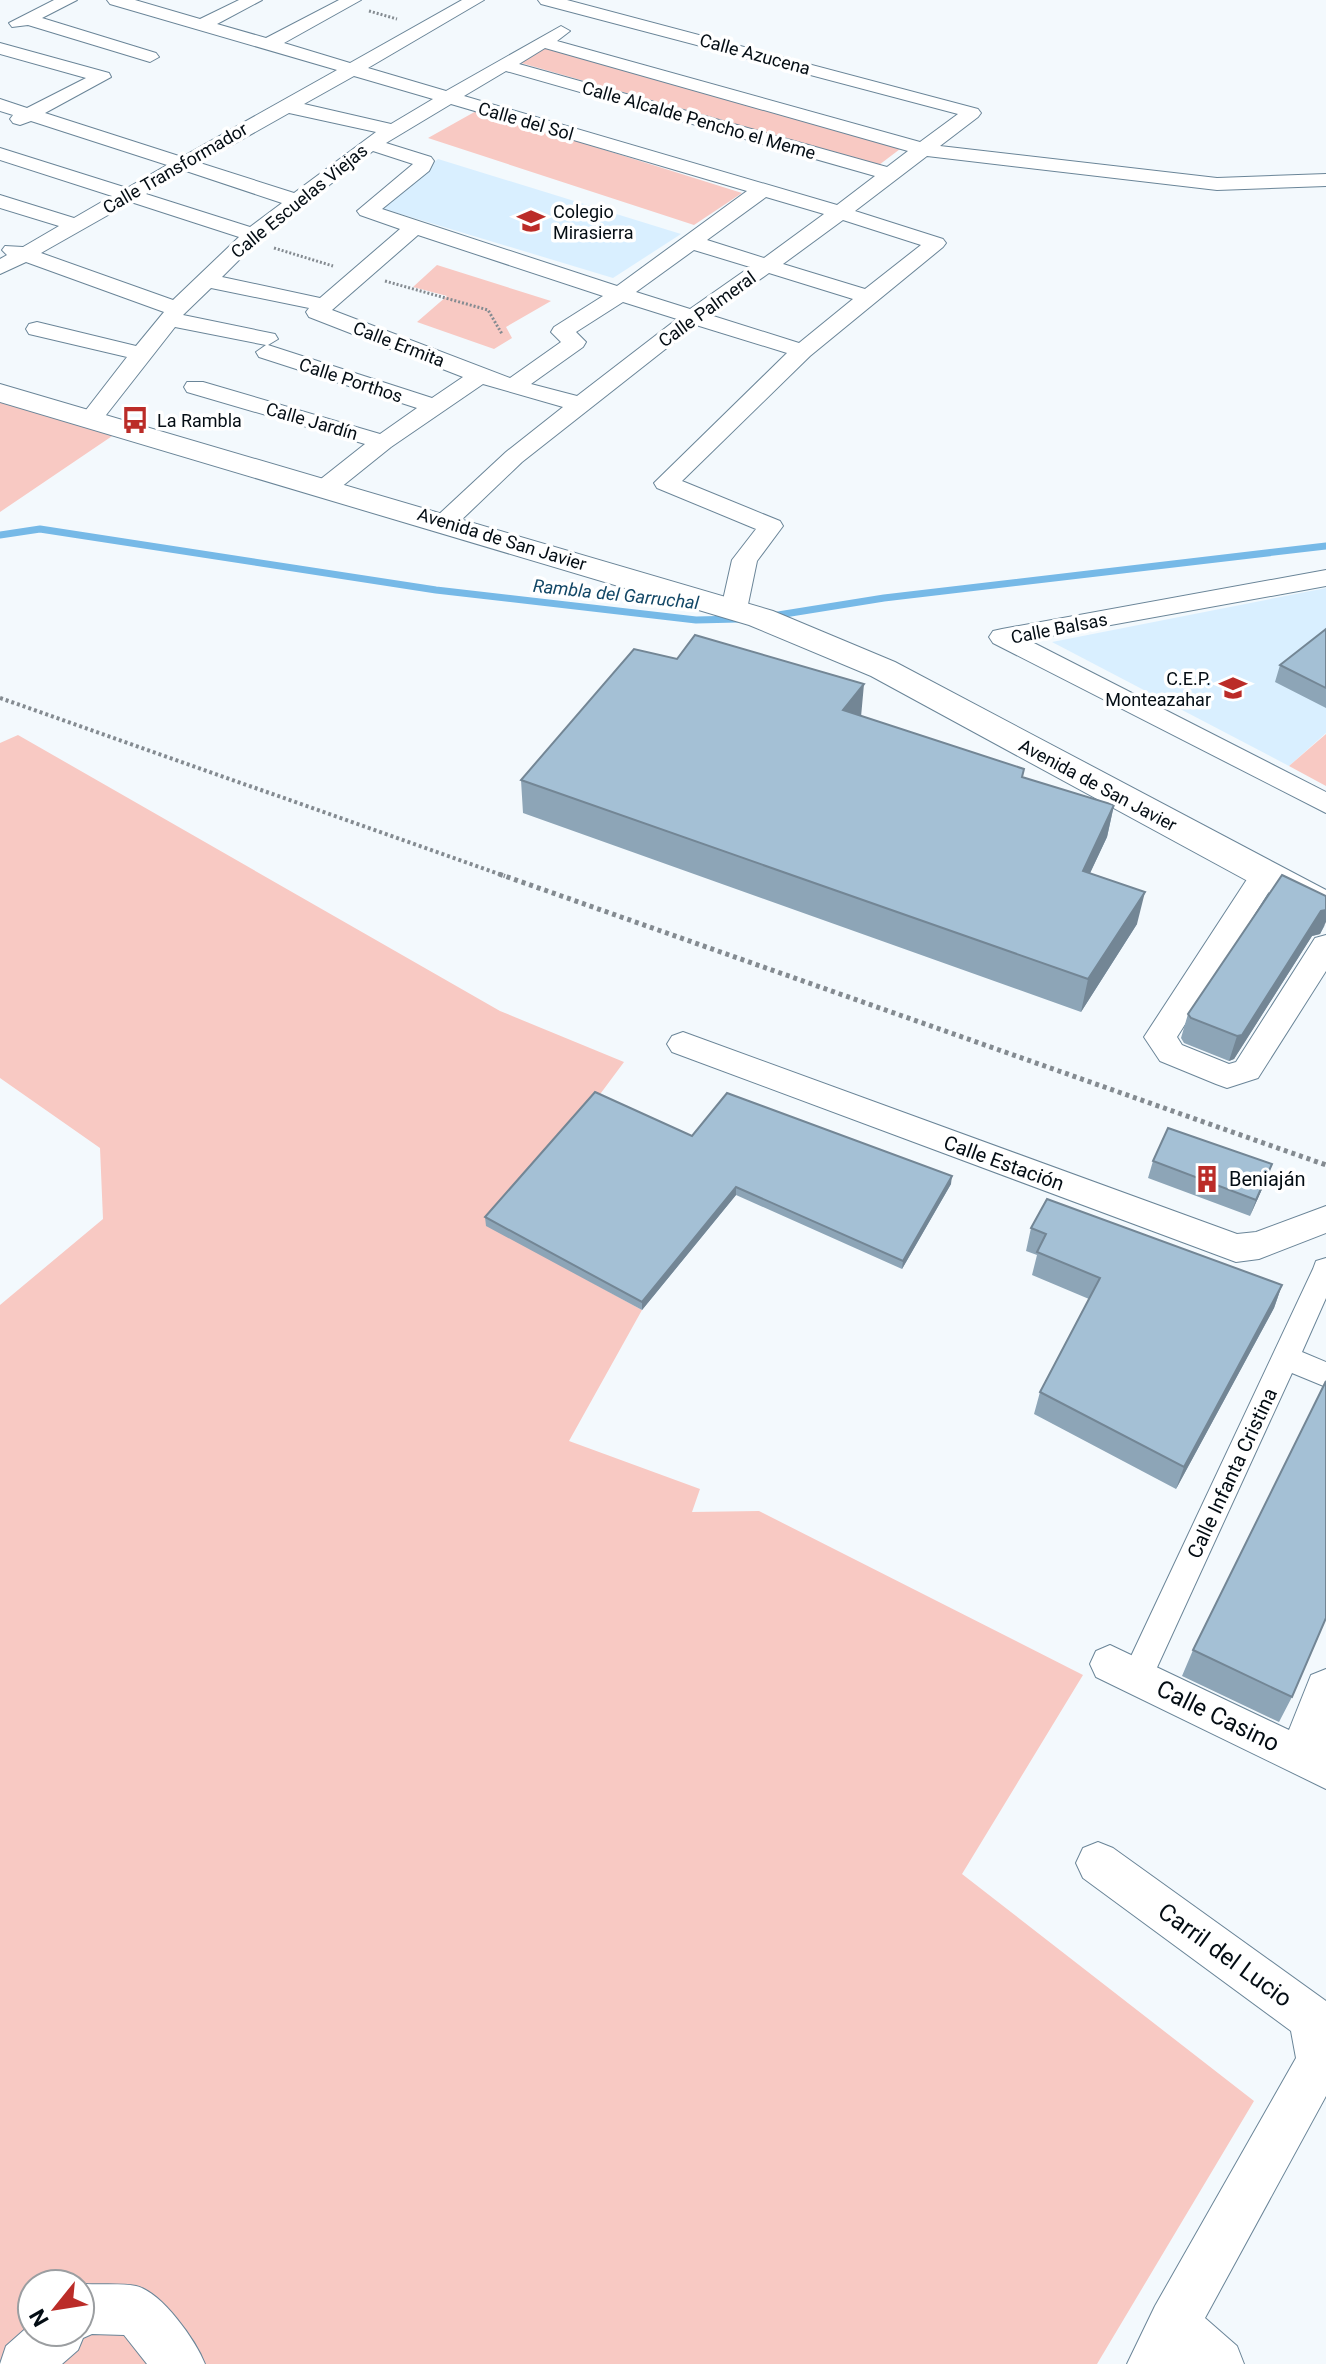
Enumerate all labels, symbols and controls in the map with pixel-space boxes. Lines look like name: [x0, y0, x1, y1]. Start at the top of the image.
street label: Calle Azucena: [697, 29, 813, 79]
street label: Calle Alcalde Pencho el Meme: [580, 77, 818, 163]
street label: Calle del Sol: [476, 97, 576, 145]
street label: Calle Transformador: [99, 118, 251, 218]
street label: Calle Escuelas Viejas: [227, 140, 371, 262]
place label: Colegio Mirasierra: [553, 201, 633, 243]
school or university icon: Colegio Mirasierra: [516, 206, 546, 236]
street label: Calle Palmeral: [654, 267, 760, 351]
street label: Calle Ermita: [350, 317, 448, 371]
street label: Calle Porthos: [297, 353, 405, 407]
street label: Calle Jardín: [264, 398, 360, 444]
bus stop icon: La Rambla: [120, 405, 150, 435]
place label: La Rambla: [157, 410, 242, 431]
street label: Avenida de San Javier: [415, 503, 589, 575]
water label: Rambla del Garruchal: [532, 575, 701, 613]
street label: Calle Balsas: [1009, 608, 1109, 648]
place label: C.E.P. Monteazahar: [1105, 668, 1211, 710]
school or university icon: C.E.P. Monteazahar: [1218, 673, 1248, 703]
street label: Avenida de San Javier: [1016, 735, 1180, 835]
street label: Calle Estación: [941, 1130, 1067, 1196]
building icon: Beniaján: [1192, 1164, 1222, 1194]
place label: Beniaján: [1229, 1167, 1306, 1191]
street label: Calle Infanta Cristina: [1182, 1384, 1282, 1562]
street label: Calle Casino: [1152, 1674, 1284, 1758]
street label: Carril del Lucio: [1153, 1897, 1297, 2013]
north arrow: [16, 2268, 96, 2348]
text: N: [24, 2305, 54, 2331]

